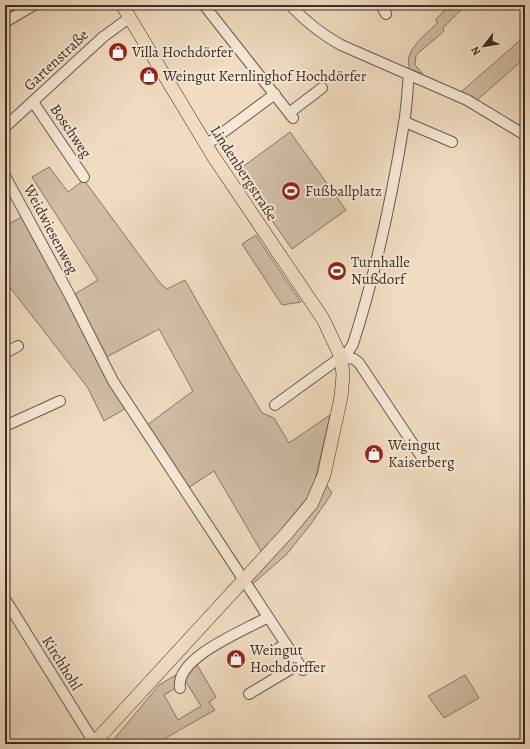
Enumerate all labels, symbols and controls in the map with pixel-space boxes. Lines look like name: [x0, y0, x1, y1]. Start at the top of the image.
street label: Gartenstraße: [19, 25, 93, 95]
north arrow: [464, 26, 504, 66]
shop icon: Villa Hochdörfer: [107, 41, 129, 63]
place label: Villa Hochdörfer: [131, 42, 234, 62]
text: N: [467, 44, 484, 58]
shop icon: Weingut Kernlinghof Hochdörfer: [138, 65, 160, 87]
place label: Weingut Kernlinghof Hochdörfer: [162, 66, 367, 86]
street label: Boschweg: [46, 100, 97, 162]
street label: Lindenbergstraße: [206, 122, 282, 225]
street label: Weidwiesenweg: [19, 180, 83, 278]
sports icon: Fußballplatz: [280, 180, 302, 202]
place label: Fußballplatz: [305, 181, 382, 201]
place label: Turnhalle Nußdorf: [351, 252, 410, 289]
sports icon: Turnhalle Nußdorf: [326, 260, 348, 282]
place label: Weingut Kaiserberg: [387, 435, 455, 472]
shop icon: Weingut Kaiserberg: [363, 443, 385, 465]
street label: Kirchhohl: [37, 632, 87, 694]
place label: Weingut Hochdörffer: [249, 640, 326, 677]
shop icon: Weingut Hochdörffer: [225, 648, 247, 670]

